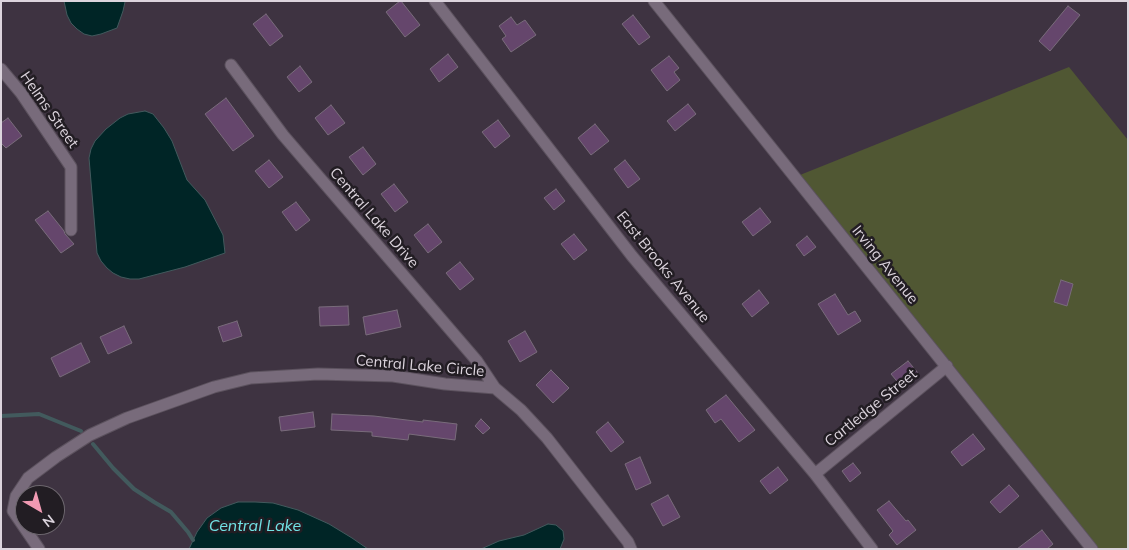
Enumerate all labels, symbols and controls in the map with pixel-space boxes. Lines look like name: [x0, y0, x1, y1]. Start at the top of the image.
street label: Helms Street: [16, 68, 82, 152]
street label: Central Lake Drive: [326, 164, 422, 272]
street label: East Brooks Avenue: [613, 208, 713, 326]
street label: Irving Avenue: [848, 222, 922, 308]
street label: Central Lake Circle: [355, 351, 485, 381]
street label: Cartledge Street: [821, 365, 921, 451]
north arrow: [15, 485, 65, 535]
text: N: [39, 511, 58, 531]
water label: Central Lake: [209, 516, 301, 536]

